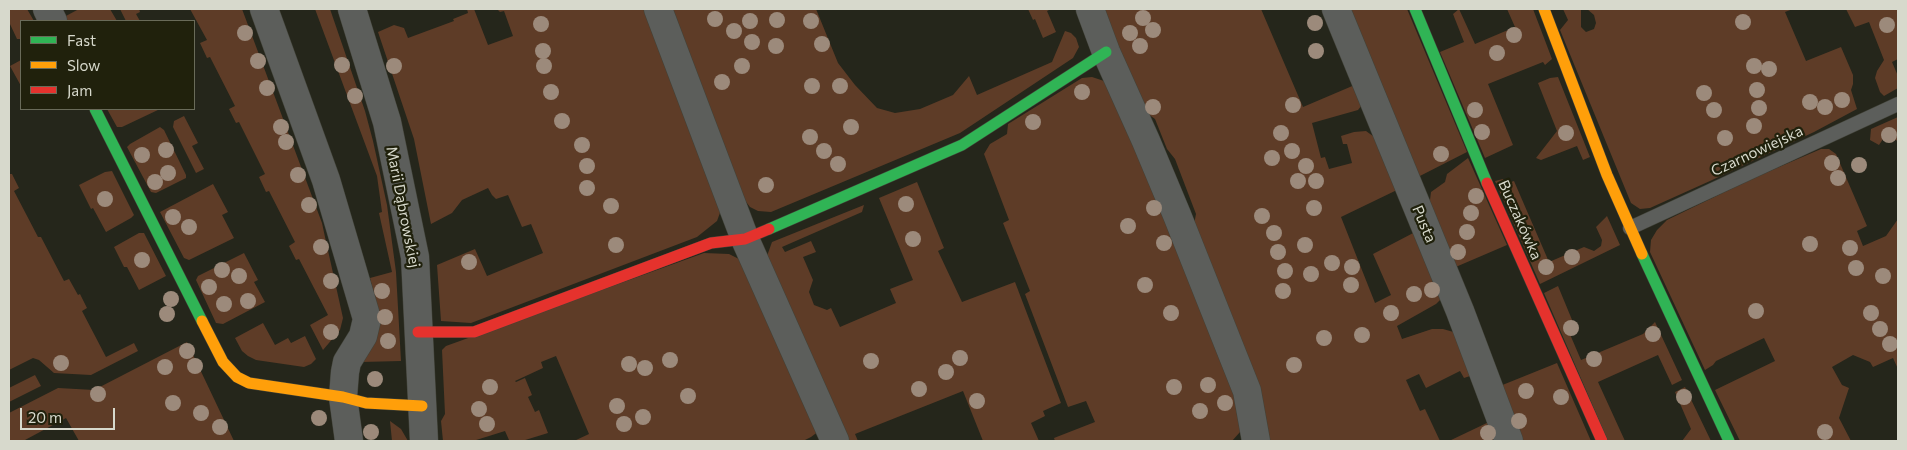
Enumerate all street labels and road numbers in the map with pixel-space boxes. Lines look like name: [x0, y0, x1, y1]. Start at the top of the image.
street label: Czarnowiejska: [1708, 122, 1806, 180]
street label: Marii Dąbrowskiej: [382, 145, 424, 269]
street label: Buczakówka: [1494, 177, 1546, 263]
street label: Pusta: [1408, 203, 1440, 245]

